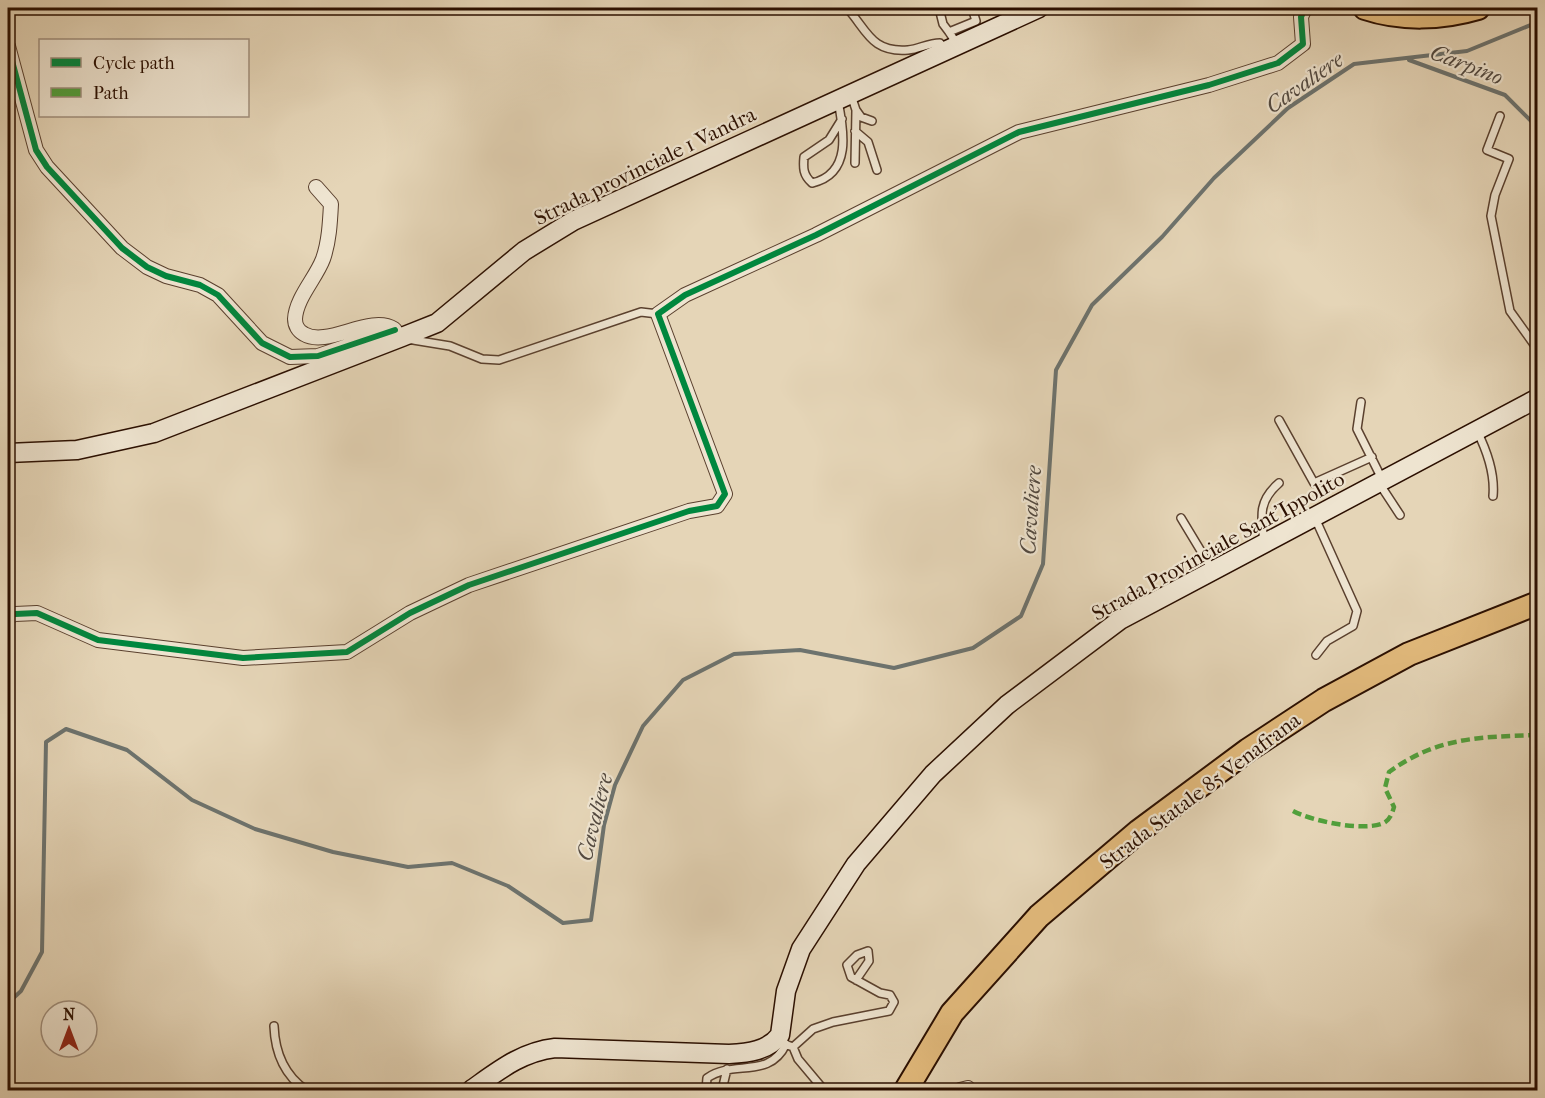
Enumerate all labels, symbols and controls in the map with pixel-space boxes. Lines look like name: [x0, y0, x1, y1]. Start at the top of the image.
legend: [39, 39, 249, 117]
water label: Carpino: [1427, 39, 1507, 91]
water label: Cavaliere: [1261, 46, 1349, 119]
text: Cycle path: [93, 53, 174, 74]
text: Path: [93, 83, 129, 104]
street label: Strada provinciale 1 Vandra: [530, 102, 760, 230]
water label: Cavaliere: [1015, 464, 1047, 555]
street label: Strada Provinciale Sant'Ippolito: [1088, 466, 1348, 626]
street label: Strada Statale 85 Venafrana: [1095, 708, 1305, 874]
water label: Cavaliere: [572, 770, 619, 864]
north arrow: [39, 999, 99, 1059]
text: N: [63, 1005, 76, 1024]

